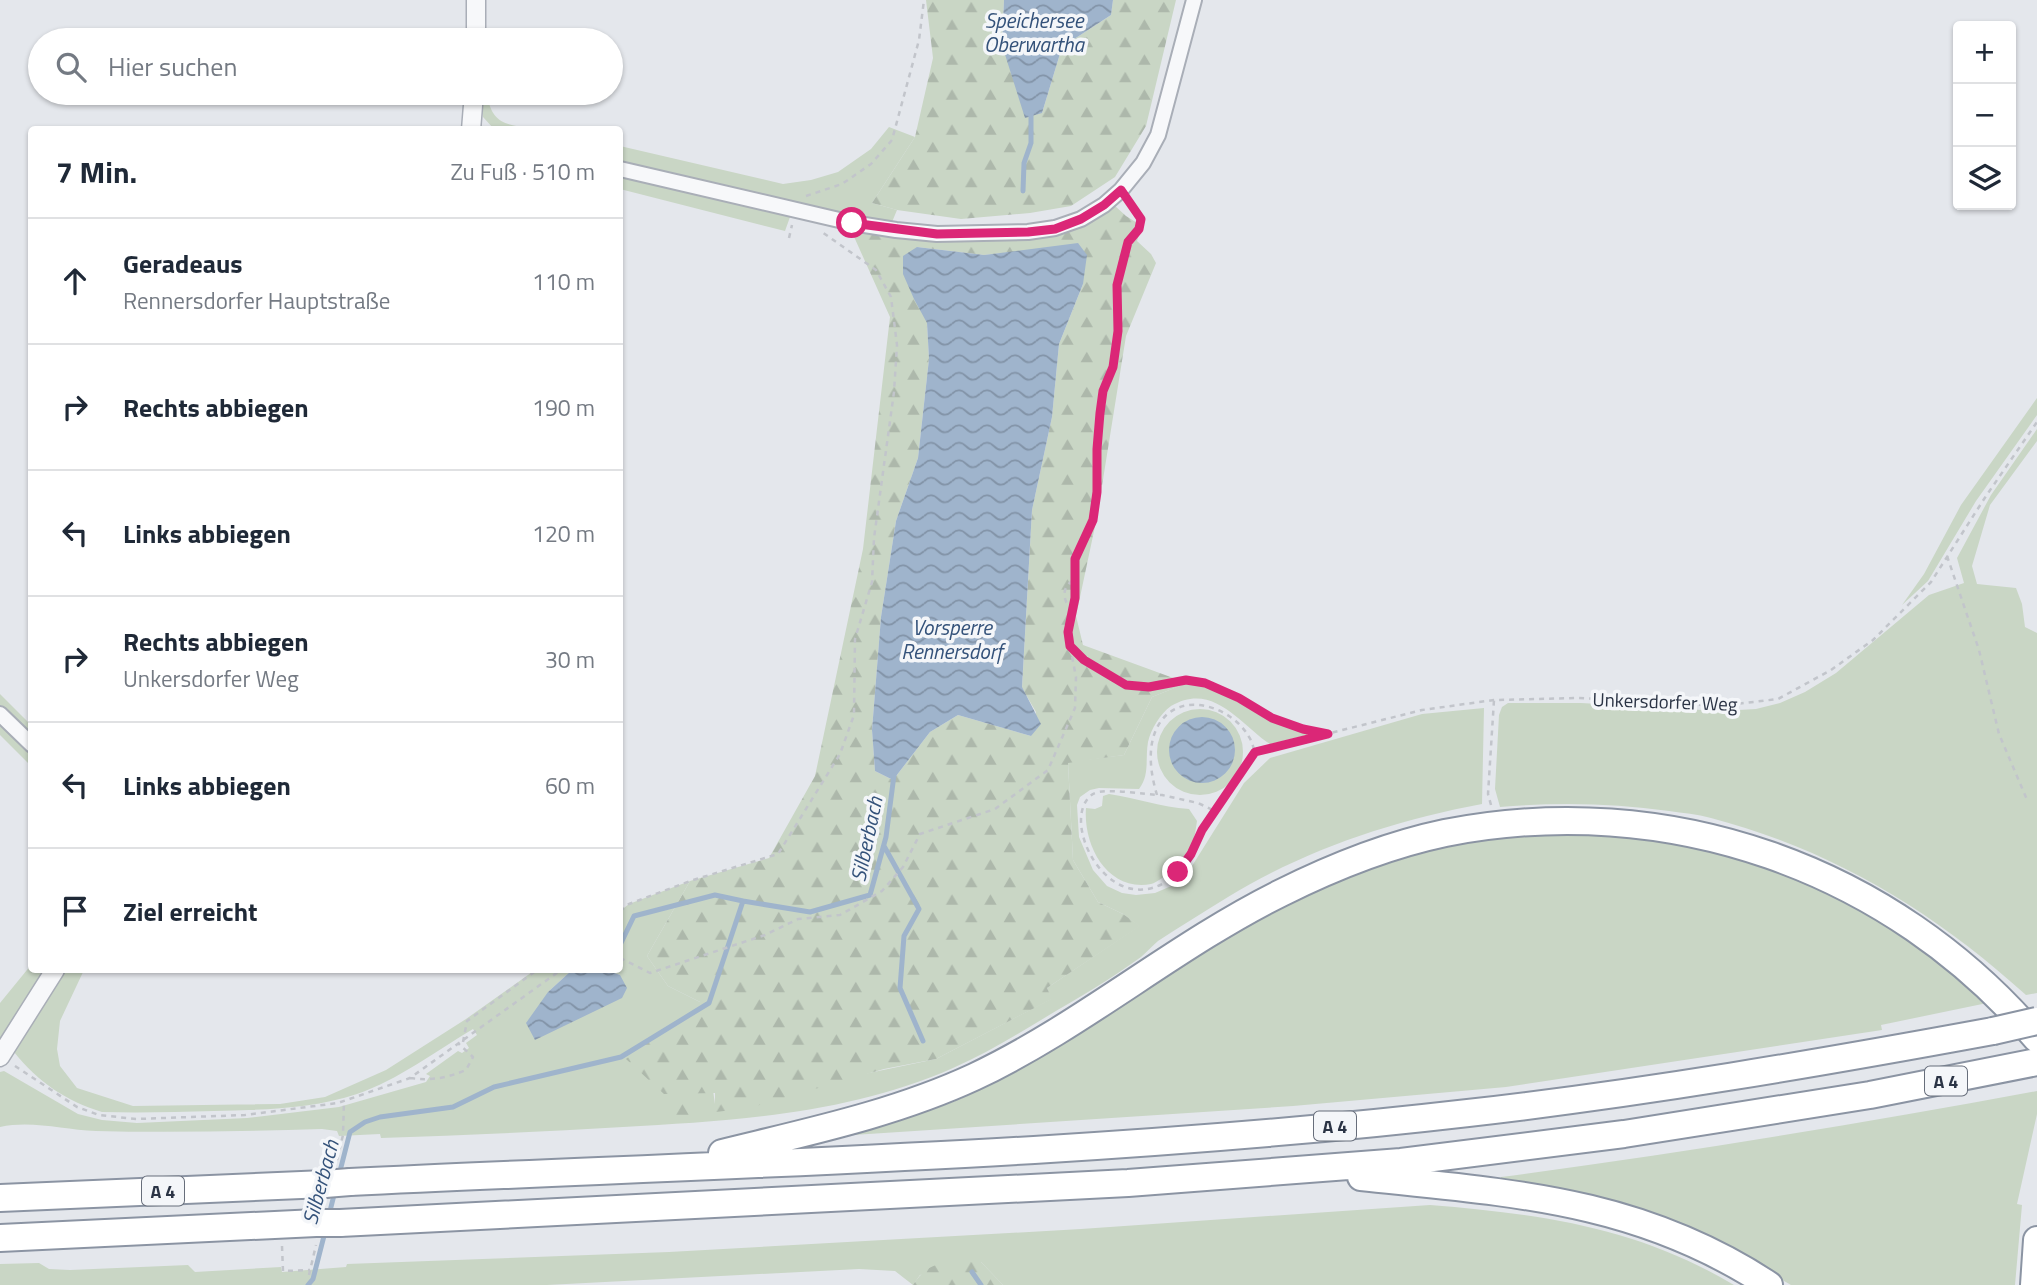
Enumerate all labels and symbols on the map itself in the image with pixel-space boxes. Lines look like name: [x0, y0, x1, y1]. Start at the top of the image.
water label: Speichersee Oberwartha: [984, 4, 1085, 60]
route start: [836, 207, 867, 238]
water label: Vorsperre Rennersdorf: [901, 611, 1006, 667]
street label: Unkersdorfer Weg: [1592, 684, 1738, 718]
water label: Silberbach: [841, 793, 891, 884]
route end: [1162, 856, 1193, 887]
road number: A 4: [1925, 1066, 1967, 1096]
road number: A 4: [1314, 1112, 1356, 1140]
water label: Silberbach: [293, 1136, 347, 1228]
road number: A 4: [142, 1176, 184, 1206]

